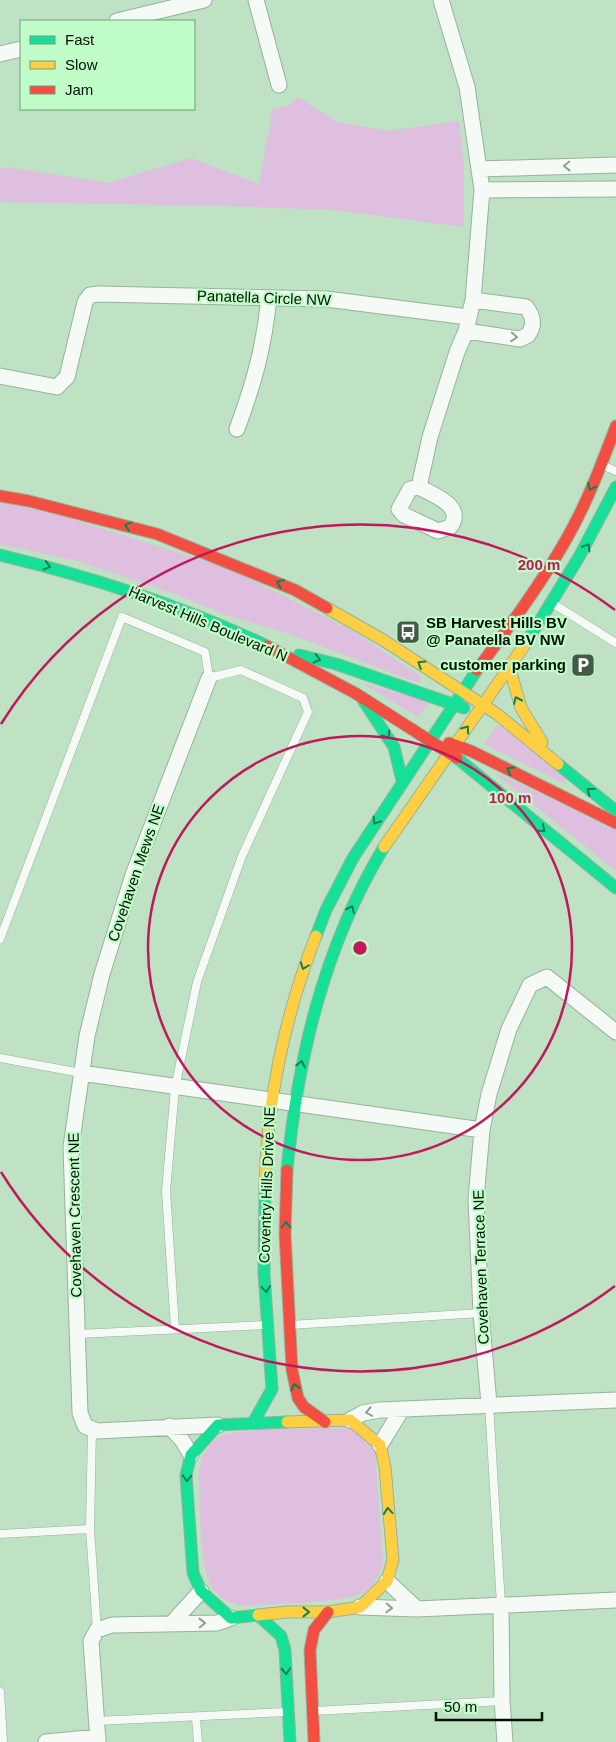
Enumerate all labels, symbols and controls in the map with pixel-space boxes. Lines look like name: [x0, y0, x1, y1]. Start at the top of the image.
legend: [20, 20, 195, 110]
text: Fast: [65, 31, 95, 48]
text: Slow: [65, 56, 98, 73]
text: Jam: [65, 81, 93, 98]
one-way arrow: [563, 161, 571, 172]
street label: Panatella Circle NW: [197, 287, 332, 308]
one-way arrow: [510, 331, 518, 342]
one-way arrow: [587, 482, 597, 491]
one-way arrow: [125, 522, 133, 532]
one-way arrow: [580, 543, 590, 552]
text: 200 m: [518, 556, 560, 573]
one-way arrow: [43, 560, 52, 571]
one-way arrow: [276, 579, 285, 590]
street label: Harvest Hills Boulevard N: [126, 582, 290, 665]
place label: SB Harvest Hills BV @ Panatella BV NW: [426, 614, 567, 648]
bus stop icon: SB Harvest Hills BV @ Panatella BV NW: [395, 619, 421, 645]
parking icon: customer parking: [570, 652, 596, 678]
one-way arrow: [313, 653, 321, 664]
place label: customer parking: [440, 656, 566, 673]
one-way arrow: [418, 661, 427, 670]
one-way arrow: [513, 696, 524, 705]
one-way arrow: [460, 725, 469, 735]
one-way arrow: [380, 729, 390, 738]
one-way arrow: [506, 767, 515, 777]
one-way arrow: [587, 788, 596, 796]
text: 100 m: [489, 789, 531, 806]
street label: Covehaven Mews NE: [104, 802, 167, 944]
one-way arrow: [373, 815, 383, 824]
one-way arrow: [536, 823, 545, 831]
one-way arrow: [345, 906, 355, 915]
centre of rings: [351, 939, 369, 957]
one-way arrow: [300, 961, 311, 970]
one-way arrow: [295, 1059, 306, 1068]
street label: Coventry Hills Drive NE: [255, 1106, 278, 1264]
street label: Covehaven Crescent NE: [65, 1132, 84, 1298]
street label: Covehaven Terrace NE: [469, 1189, 492, 1345]
one-way arrow: [281, 1221, 291, 1228]
one-way arrow: [260, 1285, 271, 1293]
one-way arrow: [290, 1383, 301, 1391]
one-way arrow: [365, 1407, 374, 1417]
one-way arrow: [182, 1475, 192, 1483]
one-way arrow: [383, 1507, 394, 1515]
one-way arrow: [385, 1603, 393, 1613]
one-way arrow: [303, 1607, 311, 1617]
one-way arrow: [198, 1618, 206, 1628]
one-way arrow: [281, 1667, 292, 1675]
scale bar: [436, 1690, 542, 1722]
text: 50 m: [444, 1698, 477, 1715]

